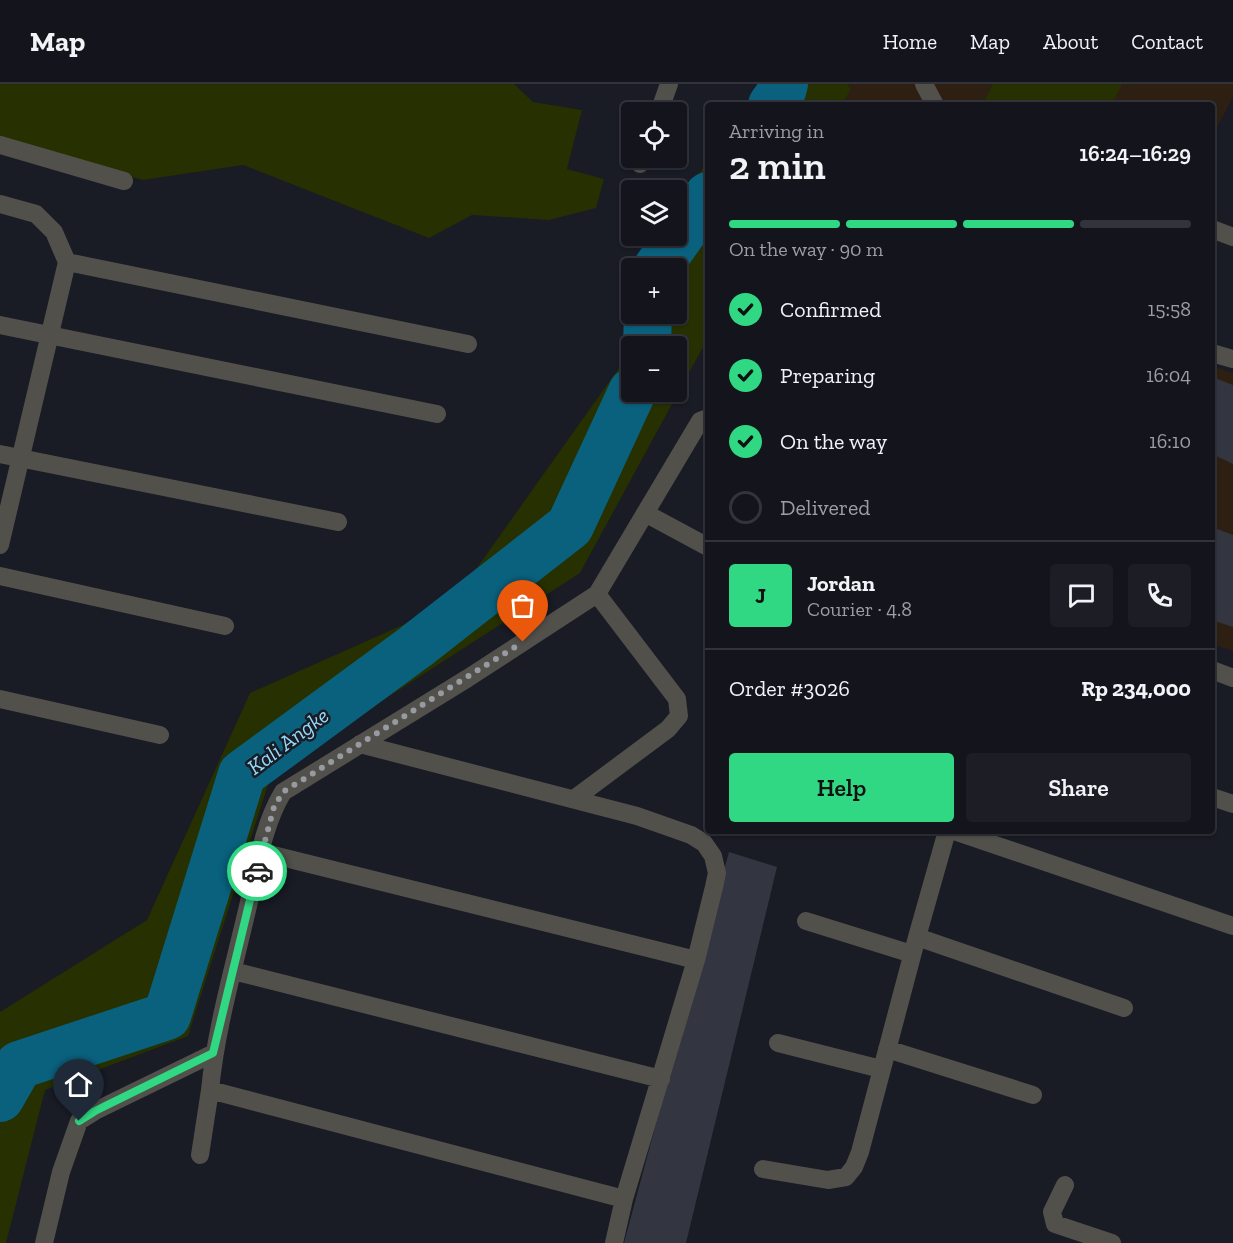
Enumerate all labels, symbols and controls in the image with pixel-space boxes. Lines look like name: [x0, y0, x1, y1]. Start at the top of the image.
text: Map: [30, 25, 85, 58]
text: Home: [883, 29, 937, 54]
text: Map: [970, 29, 1010, 54]
text: About: [1043, 29, 1098, 54]
text: Contact: [1131, 29, 1203, 54]
map controls: [621, 102, 687, 402]
button: locate: [621, 102, 687, 168]
text: Arriving in: [729, 119, 824, 143]
text: 16:24–16:29: [1079, 140, 1191, 167]
text: 2 min: [729, 142, 826, 189]
button: layers: [621, 180, 687, 246]
text: On the way · 90 m: [729, 237, 883, 261]
button: +: [621, 258, 687, 324]
icon: check: [729, 293, 762, 326]
text: Confirmed: [780, 296, 881, 323]
text: 15:58: [1148, 297, 1191, 321]
button: −: [621, 336, 687, 402]
icon: check: [729, 359, 762, 392]
text: Preparing: [780, 362, 875, 389]
text: 16:04: [1146, 363, 1191, 387]
icon: check: [729, 425, 762, 458]
text: On the way: [780, 428, 887, 455]
text: 16:10: [1149, 429, 1191, 453]
text: Delivered: [780, 494, 870, 521]
button: chat: [1050, 564, 1113, 627]
button: phone: [1128, 564, 1191, 627]
text: Jordan: [807, 570, 875, 597]
pin: [497, 580, 548, 642]
text: J: [755, 582, 766, 609]
icon: bag: [506, 589, 539, 622]
text: Courier · 4.8: [807, 597, 912, 621]
text: Order #3026: [729, 675, 850, 702]
text: Rp 234,000: [1081, 675, 1191, 702]
water label: Kali Angke: [242, 702, 334, 780]
button: Help: [729, 753, 954, 822]
button: Share: [966, 753, 1191, 822]
courier: [227, 841, 287, 901]
icon: car: [241, 855, 274, 888]
pin: [53, 1059, 104, 1121]
icon: home: [62, 1068, 95, 1101]

